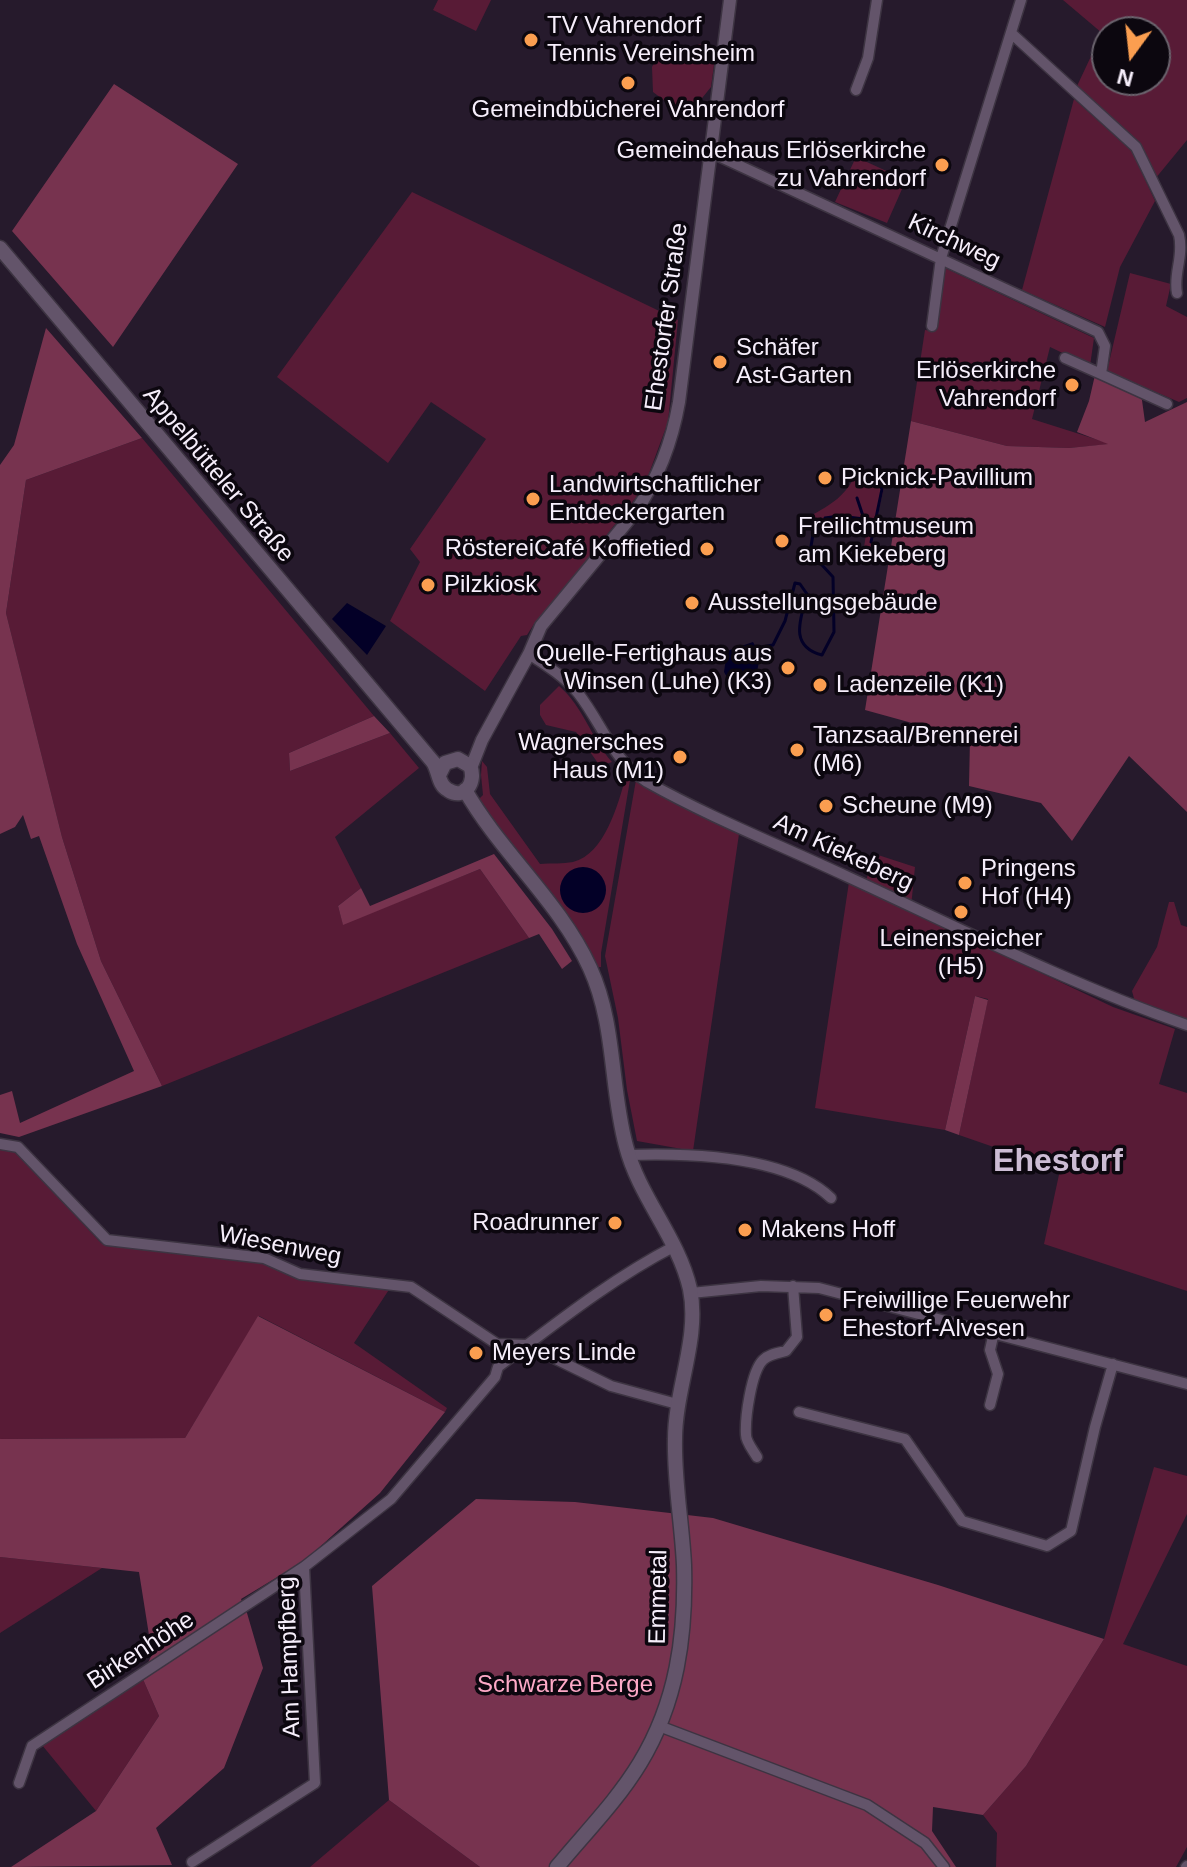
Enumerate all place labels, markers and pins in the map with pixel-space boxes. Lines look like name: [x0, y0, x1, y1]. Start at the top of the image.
place label: TV Vahrendorf Tennis Vereinsheim: [547, 12, 755, 68]
marker: TV Vahrendorf Tennis Vereinsheim: [522, 31, 540, 49]
marker: Gemeindbücherei Vahrendorf: [619, 74, 637, 92]
place label: Gemeindbücherei Vahrendorf: [471, 96, 785, 124]
place label: Gemeindehaus Erlöserkirche zu Vahrendorf: [617, 137, 926, 193]
marker: Gemeindehaus Erlöserkirche zu Vahrendorf: [933, 156, 951, 174]
place label: Schäfer Ast-Garten: [736, 334, 852, 390]
marker: Schäfer Ast-Garten: [711, 353, 729, 371]
place label: Erlöserkirche Vahrendorf: [916, 357, 1056, 413]
marker: Erlöserkirche Vahrendorf: [1063, 376, 1081, 394]
place label: Picknick-Pavillium: [841, 464, 1033, 492]
marker: Picknick-Pavillium: [816, 469, 834, 487]
place label: Landwirtschaftlicher Entdeckergarten: [549, 471, 761, 527]
marker: Landwirtschaftlicher Entdeckergarten: [524, 490, 542, 508]
place label: Freilichtmuseum am Kiekeberg: [798, 513, 974, 569]
marker: Freilichtmuseum am Kiekeberg: [773, 532, 791, 550]
place label: RöstereiCafé Koffietied: [445, 535, 691, 563]
marker: RöstereiCafé Koffietied: [698, 540, 716, 558]
place label: Pilzkiosk: [444, 571, 537, 599]
marker: Pilzkiosk: [419, 576, 437, 594]
place label: Ausstellungsgebäude: [708, 589, 938, 617]
marker: Ausstellungsgebäude: [683, 594, 701, 612]
place label: Quelle-Fertighaus aus Winsen (Luhe) (K3): [536, 640, 772, 696]
marker: Quelle-Fertighaus aus Winsen (Luhe) (K3): [779, 659, 797, 677]
place label: Ladenzeile (K1): [836, 671, 1004, 699]
marker: Ladenzeile (K1): [811, 676, 829, 694]
place label: Tanzsaal/Brennerei (M6): [813, 722, 1018, 778]
place label: Wagnersches Haus (M1): [518, 729, 664, 785]
marker: Tanzsaal/Brennerei (M6): [788, 741, 806, 759]
marker: Wagnersches Haus (M1): [671, 748, 689, 766]
place label: Scheune (M9): [842, 792, 993, 820]
marker: Scheune (M9): [817, 797, 835, 815]
place label: Pringens Hof (H4): [981, 855, 1076, 911]
marker: Pringens Hof (H4): [956, 874, 974, 892]
marker: Leinenspeicher (H5): [952, 903, 970, 921]
place label: Leinenspeicher (H5): [880, 925, 1042, 981]
place label: Roadrunner: [472, 1209, 599, 1237]
marker: Roadrunner: [606, 1214, 624, 1232]
place label: Makens Hoff: [761, 1216, 895, 1244]
marker: Makens Hoff: [736, 1221, 754, 1239]
place label: Freiwillige Feuerwehr Ehestorf-Alvesen: [842, 1287, 1070, 1343]
marker: Freiwillige Feuerwehr Ehestorf-Alvesen: [817, 1306, 835, 1324]
place label: Meyers Linde: [492, 1339, 636, 1367]
marker: Meyers Linde: [467, 1344, 485, 1362]

